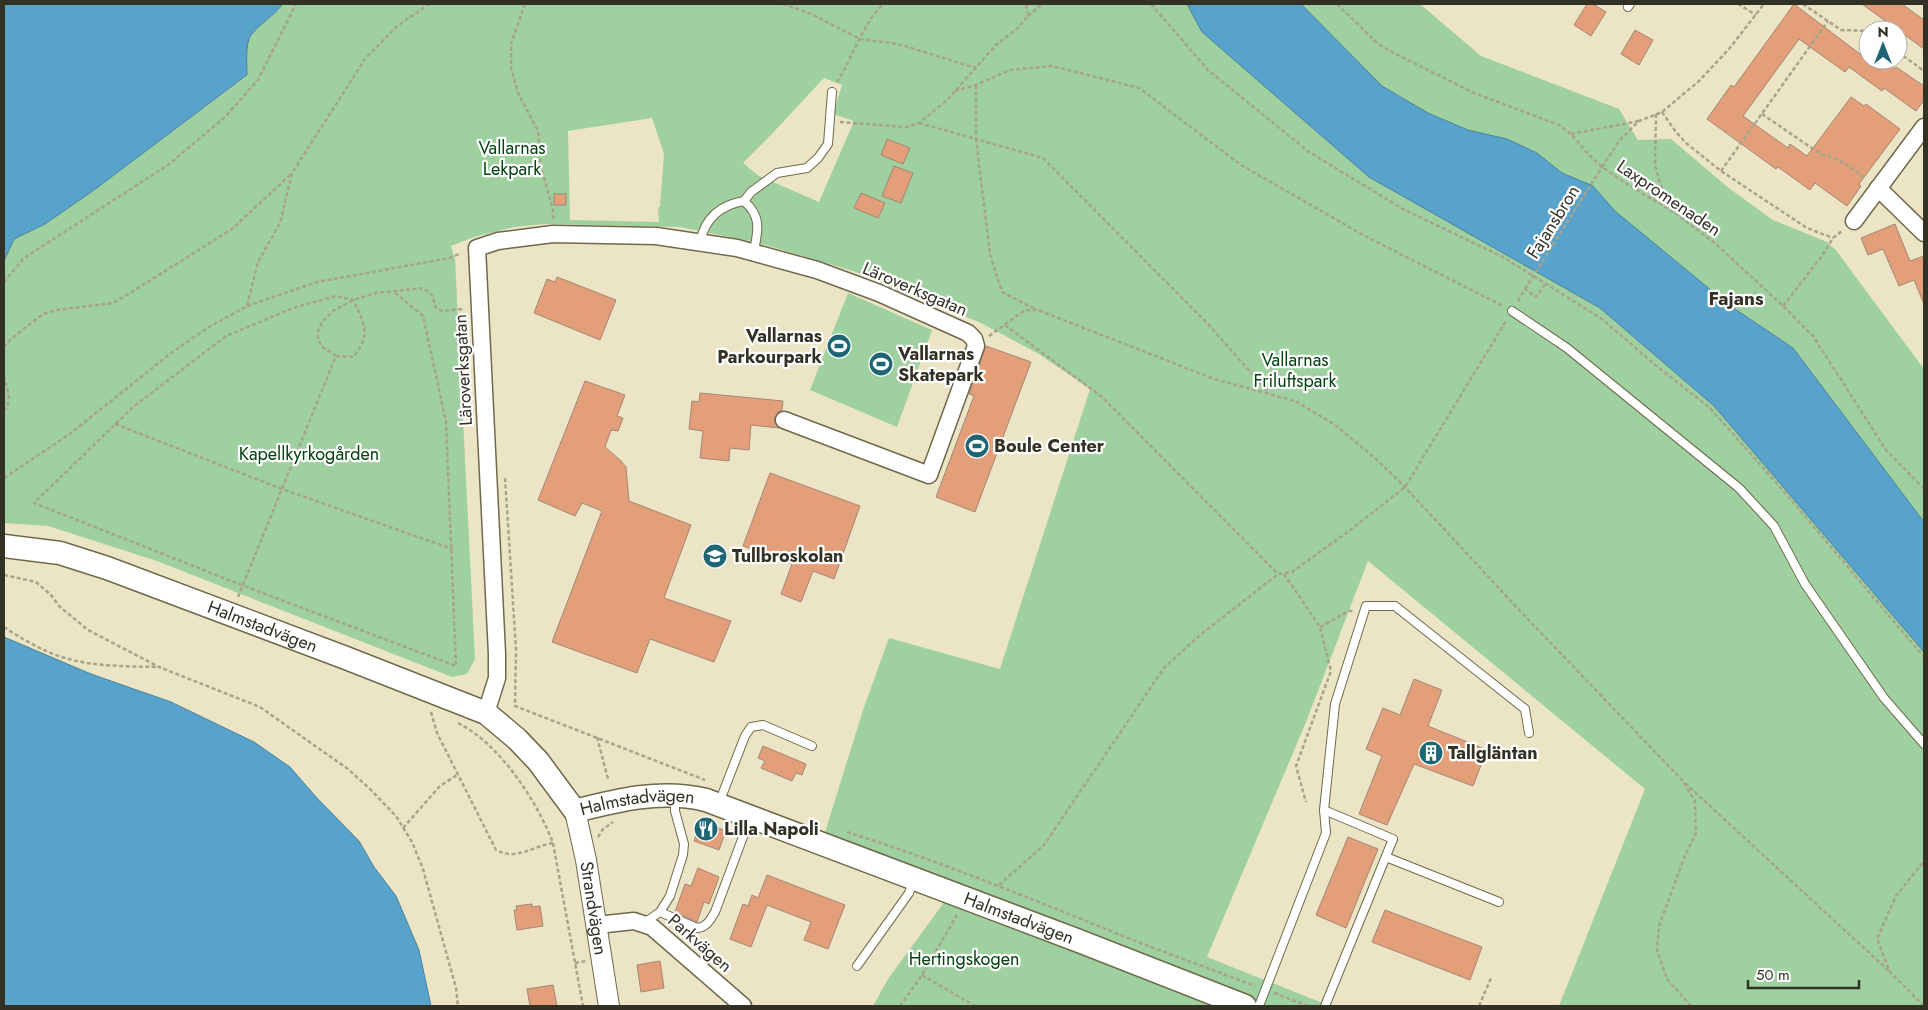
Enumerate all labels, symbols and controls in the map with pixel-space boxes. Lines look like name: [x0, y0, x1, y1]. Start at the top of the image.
north arrow: [1858, 20, 1908, 70]
text: N: [1877, 22, 1889, 42]
park label: Vallarnas Lekpark: [478, 135, 546, 182]
street label: Laxpromenaden: [1612, 153, 1726, 243]
street label: Fajansbron: [1520, 180, 1586, 264]
street label: Läroverksgatan: [858, 255, 972, 323]
district label: Fajans: [1708, 285, 1764, 312]
street label: Läroverksgatan: [447, 313, 479, 427]
place label: Vallarnas Parkourpark: [717, 323, 823, 370]
sports icon: Vallarnas Parkourpark: [826, 333, 852, 359]
place label: Vallarnas Skatepark: [897, 341, 985, 388]
park label: Vallarnas Friluftspark: [1254, 347, 1336, 394]
sports icon: Vallarnas Skatepark: [868, 351, 894, 377]
sports icon: Boule Center: [964, 433, 990, 459]
place label: Boule Center: [994, 433, 1105, 459]
park label: Kapellkyrkogården: [239, 441, 379, 467]
school or university icon: Tullbroskolan: [702, 543, 728, 569]
place label: Tullbroskolan: [732, 543, 843, 569]
street label: Halmstadvägen: [204, 594, 321, 659]
building icon: Tallgläntan: [1418, 740, 1444, 766]
place label: Tallgläntan: [1448, 740, 1537, 766]
street label: Halmstadvägen: [577, 782, 696, 822]
restaurant icon: Lilla Napoli: [693, 816, 719, 842]
place label: Lilla Napoli: [724, 816, 819, 842]
street label: Strandvägen: [573, 860, 614, 957]
street label: Halmstadvägen: [960, 886, 1078, 951]
street label: Parkvägen: [662, 908, 738, 978]
park label: Hertingskogen: [909, 946, 1019, 972]
scale bar: [1748, 958, 1859, 990]
text: 50 m: [1756, 964, 1790, 986]

